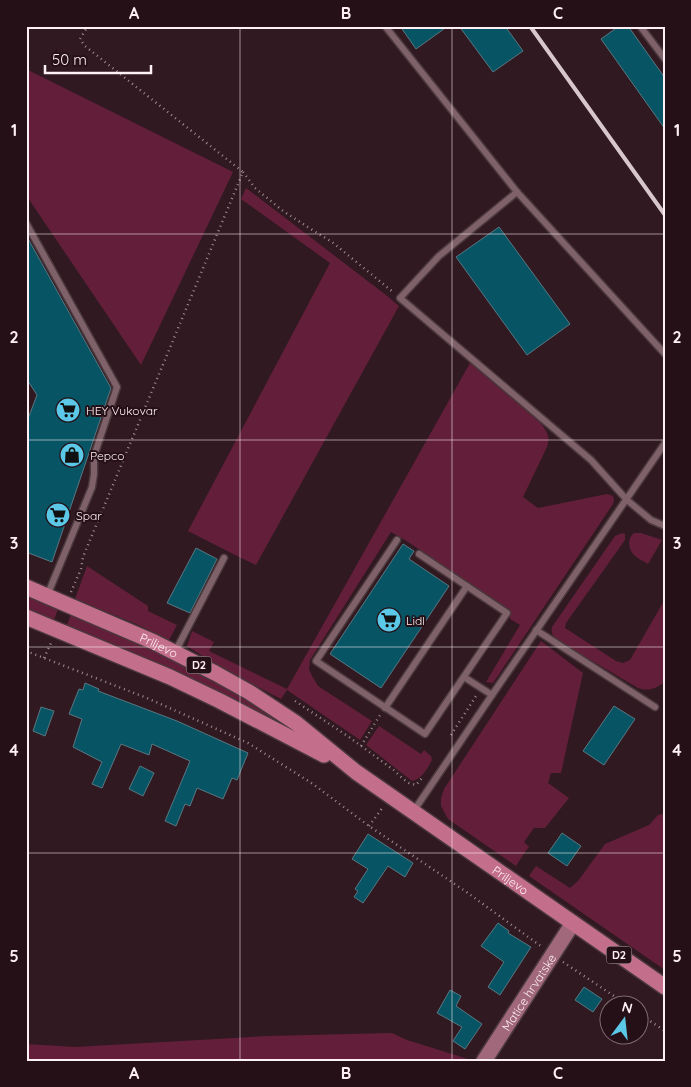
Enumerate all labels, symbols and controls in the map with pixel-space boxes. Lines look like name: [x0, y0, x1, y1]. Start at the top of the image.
text: A: [129, 3, 140, 23]
text: B: [341, 3, 351, 23]
text: C: [553, 3, 563, 23]
scale bar: [45, 42, 151, 74]
text: 50 m: [52, 50, 87, 69]
text: 1: [11, 120, 17, 140]
text: 1: [674, 120, 680, 140]
text: 2: [9, 327, 19, 347]
text: 2: [672, 327, 682, 347]
supermarket icon: HEY Vukovar: [55, 397, 81, 423]
place label: HEY Vukovar: [86, 403, 158, 418]
shop icon: Pepco: [59, 442, 85, 468]
place label: Pepco: [90, 448, 125, 463]
supermarket icon: Spar: [45, 502, 71, 528]
place label: Spar: [76, 508, 102, 523]
text: 3: [10, 533, 18, 553]
text: 3: [673, 533, 681, 553]
supermarket icon: Lidl: [376, 607, 402, 633]
place label: Lidl: [406, 613, 425, 628]
street label: Priljevo: [138, 629, 181, 660]
road number: D2: [186, 656, 212, 674]
text: 4: [9, 740, 19, 760]
text: 4: [672, 740, 682, 760]
street label: Priljevo: [490, 862, 532, 897]
text: 5: [9, 946, 19, 966]
road number: D2: [606, 946, 632, 964]
text: 5: [672, 946, 682, 966]
street label: Matice hrvatske: [498, 951, 559, 1033]
north arrow: [598, 994, 648, 1044]
text: N: [620, 997, 635, 1017]
text: A: [129, 1063, 140, 1083]
text: B: [341, 1063, 351, 1083]
text: C: [553, 1063, 563, 1083]

